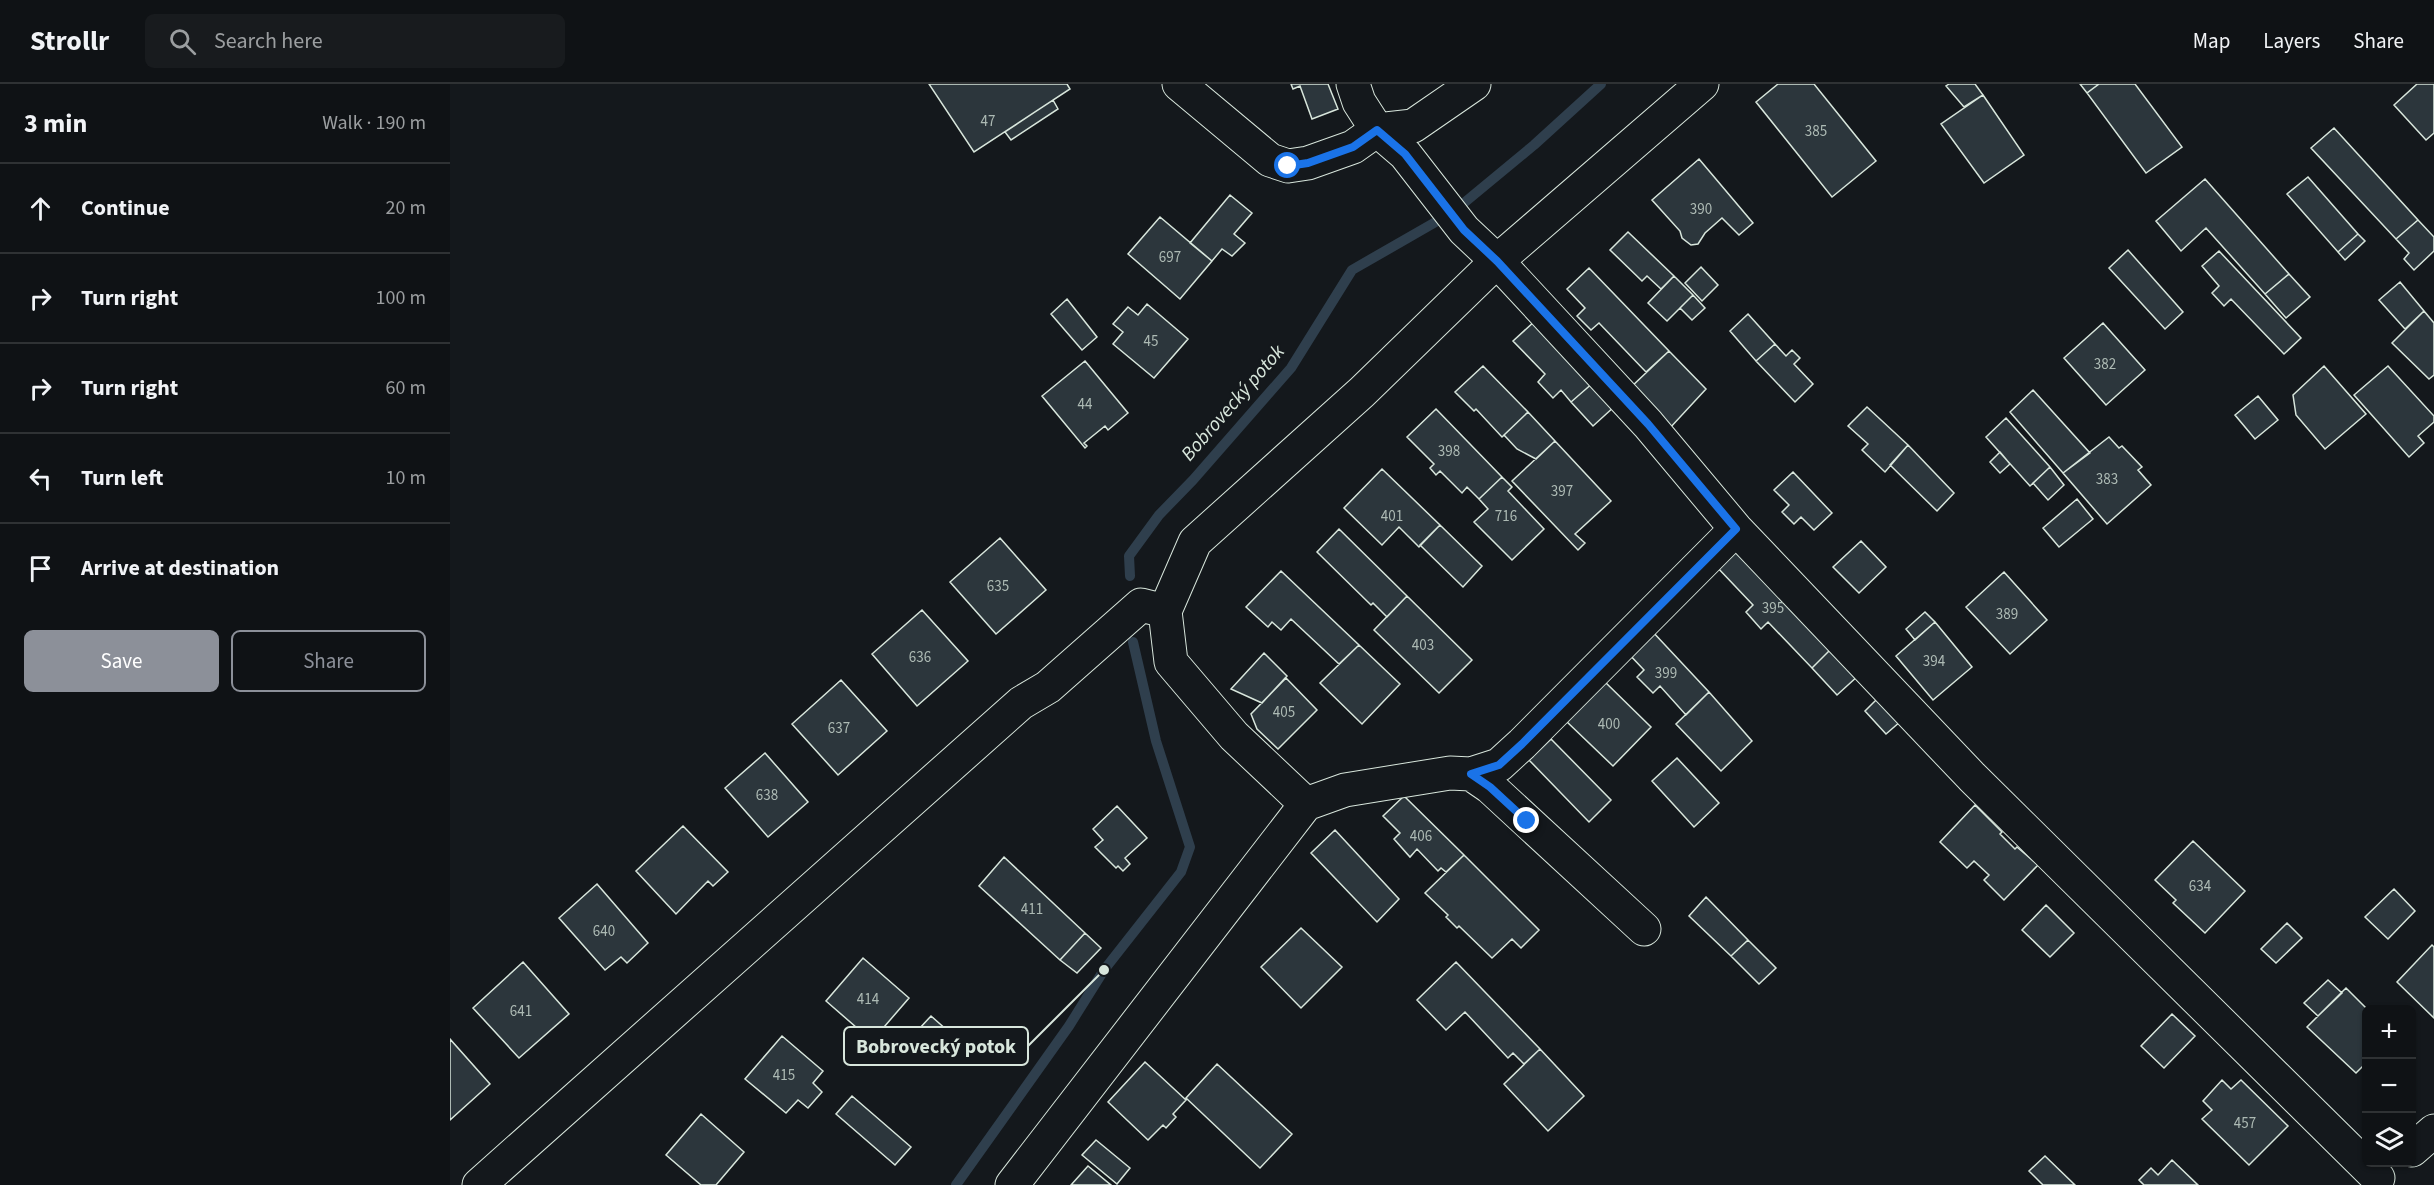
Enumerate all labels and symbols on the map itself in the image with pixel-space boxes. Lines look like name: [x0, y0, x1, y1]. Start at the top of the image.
house number: 47: [981, 111, 995, 132]
house number: 385: [1805, 121, 1827, 142]
route start: [1274, 152, 1300, 178]
house number: 390: [1690, 199, 1712, 220]
house number: 697: [1159, 247, 1181, 268]
house number: 45: [1144, 331, 1158, 352]
water label: Bobrovecký potok: [1175, 338, 1292, 467]
house number: 382: [2094, 354, 2116, 375]
house number: 44: [1078, 394, 1093, 415]
house number: 398: [1438, 441, 1460, 462]
house number: 383: [2096, 469, 2118, 490]
house number: 397: [1551, 481, 1573, 502]
house number: 401: [1381, 506, 1403, 527]
house number: 716: [1495, 506, 1517, 527]
house number: 635: [987, 576, 1009, 597]
house number: 395: [1762, 598, 1784, 619]
house number: 389: [1996, 604, 2018, 625]
house number: 403: [1412, 635, 1434, 656]
house number: 636: [909, 647, 931, 668]
house number: 394: [1923, 651, 1946, 672]
house number: 399: [1655, 663, 1677, 684]
house number: 405: [1273, 702, 1295, 723]
house number: 400: [1598, 714, 1620, 735]
house number: 637: [828, 718, 850, 739]
house number: 638: [756, 785, 778, 806]
route end: [1513, 807, 1539, 833]
house number: 406: [1410, 826, 1432, 847]
house number: 634: [2189, 876, 2212, 897]
house number: 411: [1021, 899, 1043, 920]
house number: 640: [593, 921, 615, 942]
house number: 414: [857, 989, 880, 1010]
house number: 641: [510, 1001, 532, 1022]
callout: Bobrovecký potok: [844, 1027, 1028, 1065]
text: Bobrovecký potok: [856, 1033, 1016, 1061]
house number: 415: [773, 1065, 795, 1086]
house number: 457: [2234, 1113, 2256, 1134]

